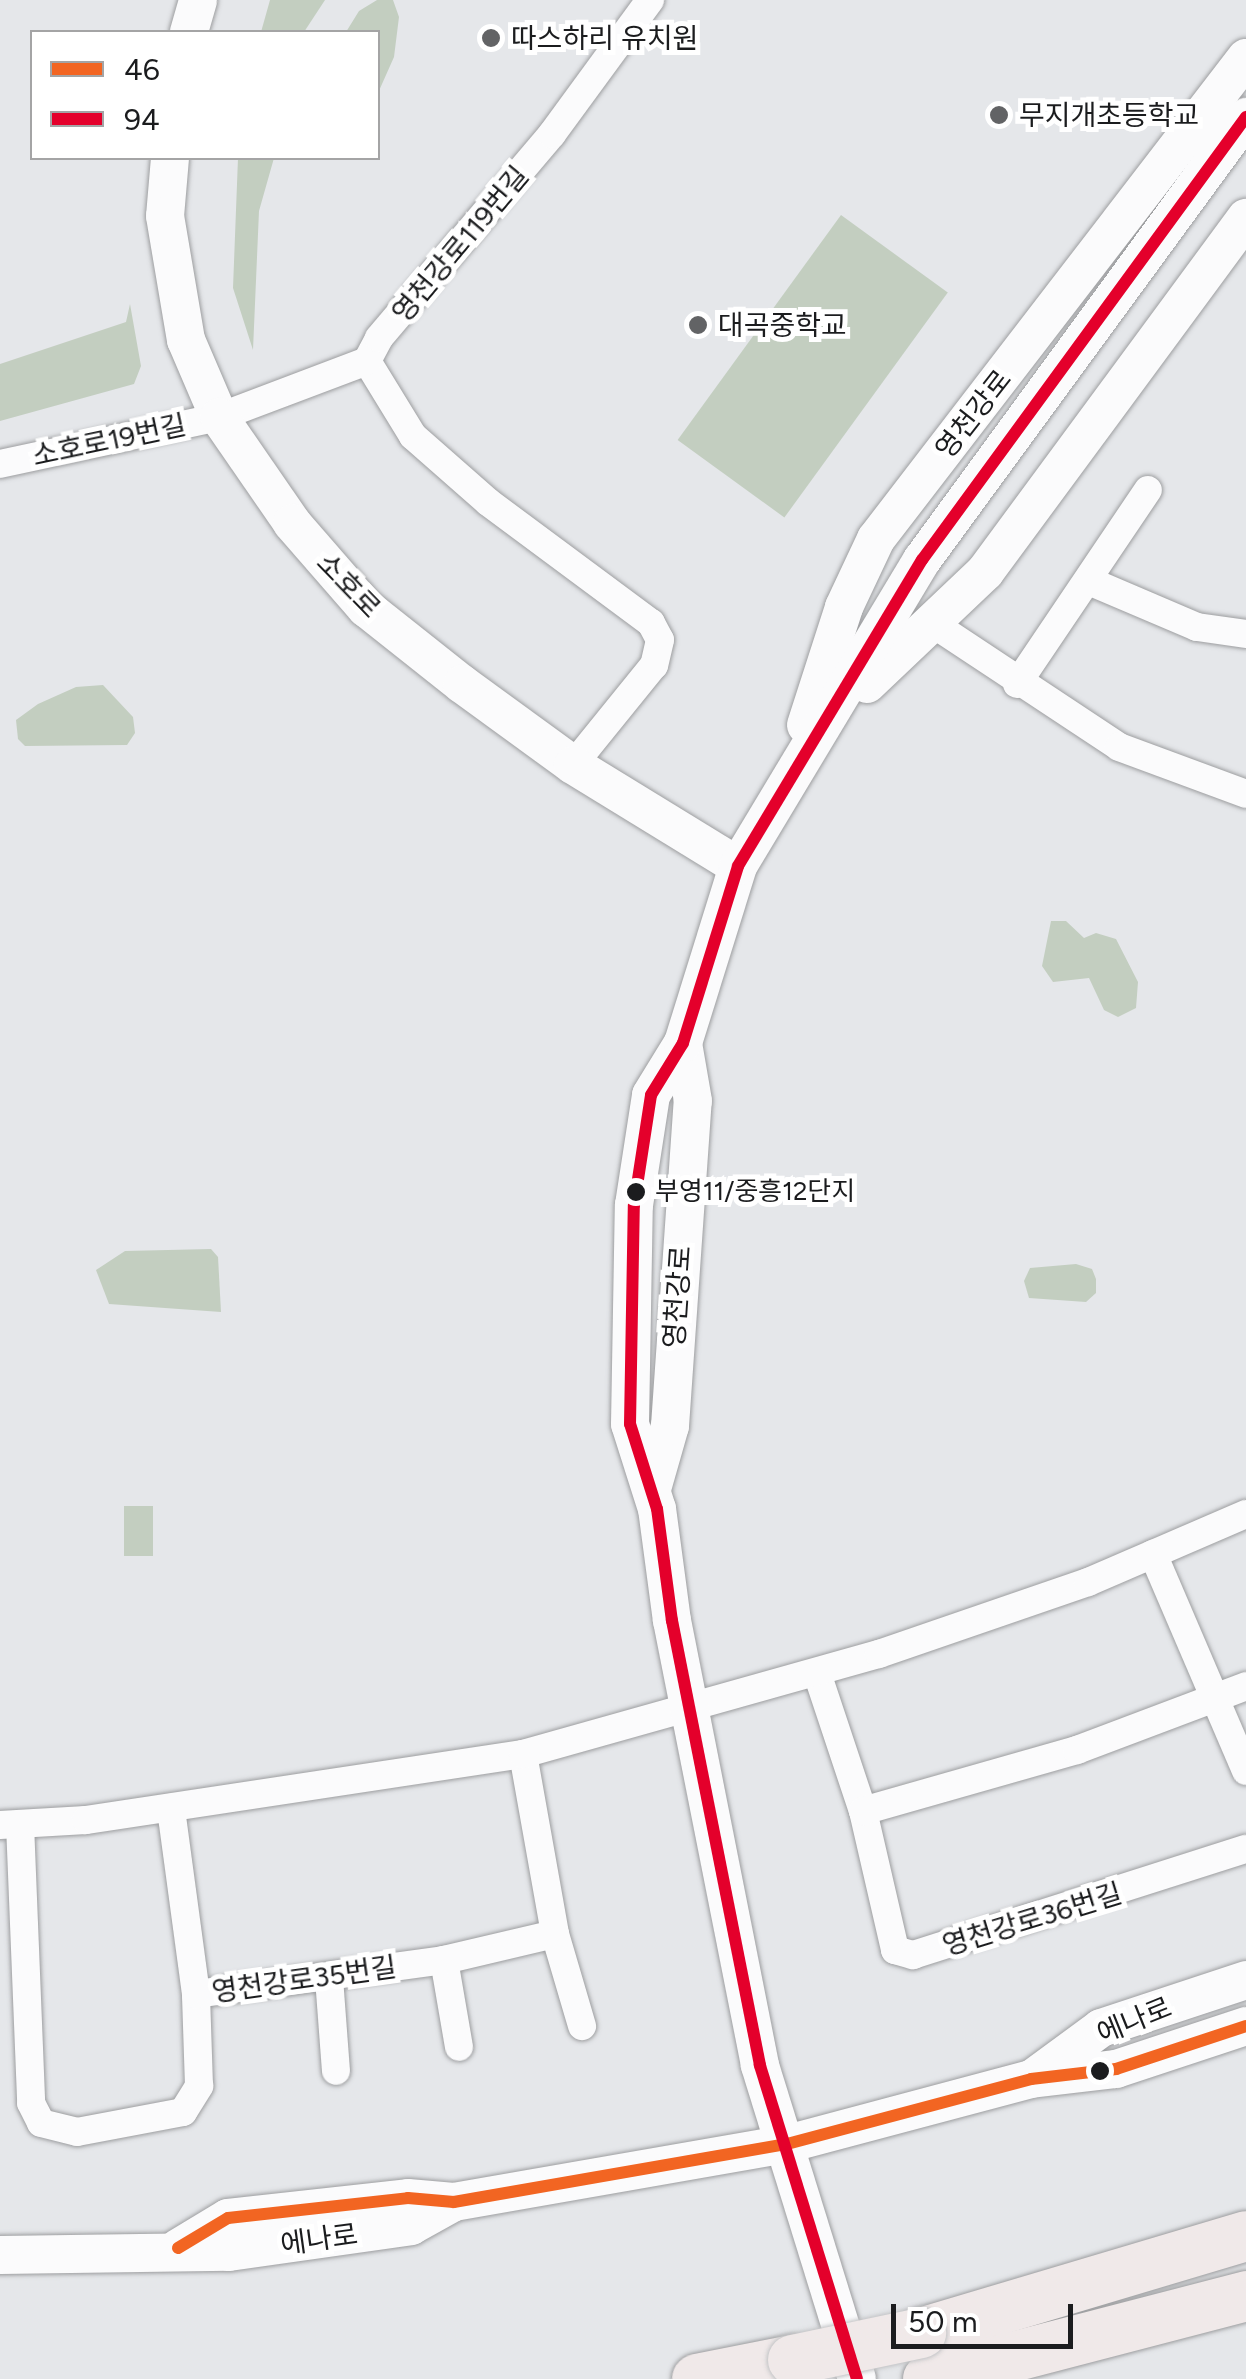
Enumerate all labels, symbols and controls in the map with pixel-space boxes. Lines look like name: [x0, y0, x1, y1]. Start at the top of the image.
place label: 따스하리 유치원: [511, 21, 698, 55]
marker: 따스하리 유치원: [480, 27, 502, 49]
legend: [30, 30, 380, 160]
text: 46: [124, 51, 160, 88]
place label: 무지개초등학교: [1019, 98, 1199, 132]
text: 94: [124, 101, 160, 138]
marker: 무지개초등학교: [988, 104, 1010, 126]
street label: 영천강로119번길: [385, 159, 535, 329]
place label: 대곡중학교: [718, 308, 847, 342]
marker: 대곡중학교: [687, 314, 709, 336]
street label: 영천강로: [928, 363, 1018, 465]
street label: 소호로19번길: [29, 407, 189, 473]
street label: 소호로: [310, 546, 388, 624]
place label: 부영11/중흥12단지: [655, 1176, 855, 1208]
marker: 부영11/중흥12단지: [626, 1182, 646, 1202]
street label: 영천강로: [657, 1244, 697, 1350]
street label: 영천강로36번길: [938, 1876, 1126, 1962]
street label: 영천강로35번길: [210, 1949, 398, 2009]
street label: 에나로: [1092, 1990, 1176, 2050]
unlabelled marker: [1090, 2061, 1110, 2081]
street label: 에나로: [278, 2217, 360, 2261]
scale bar: [896, 2284, 1078, 2346]
text: 50 m: [908, 2303, 977, 2340]

